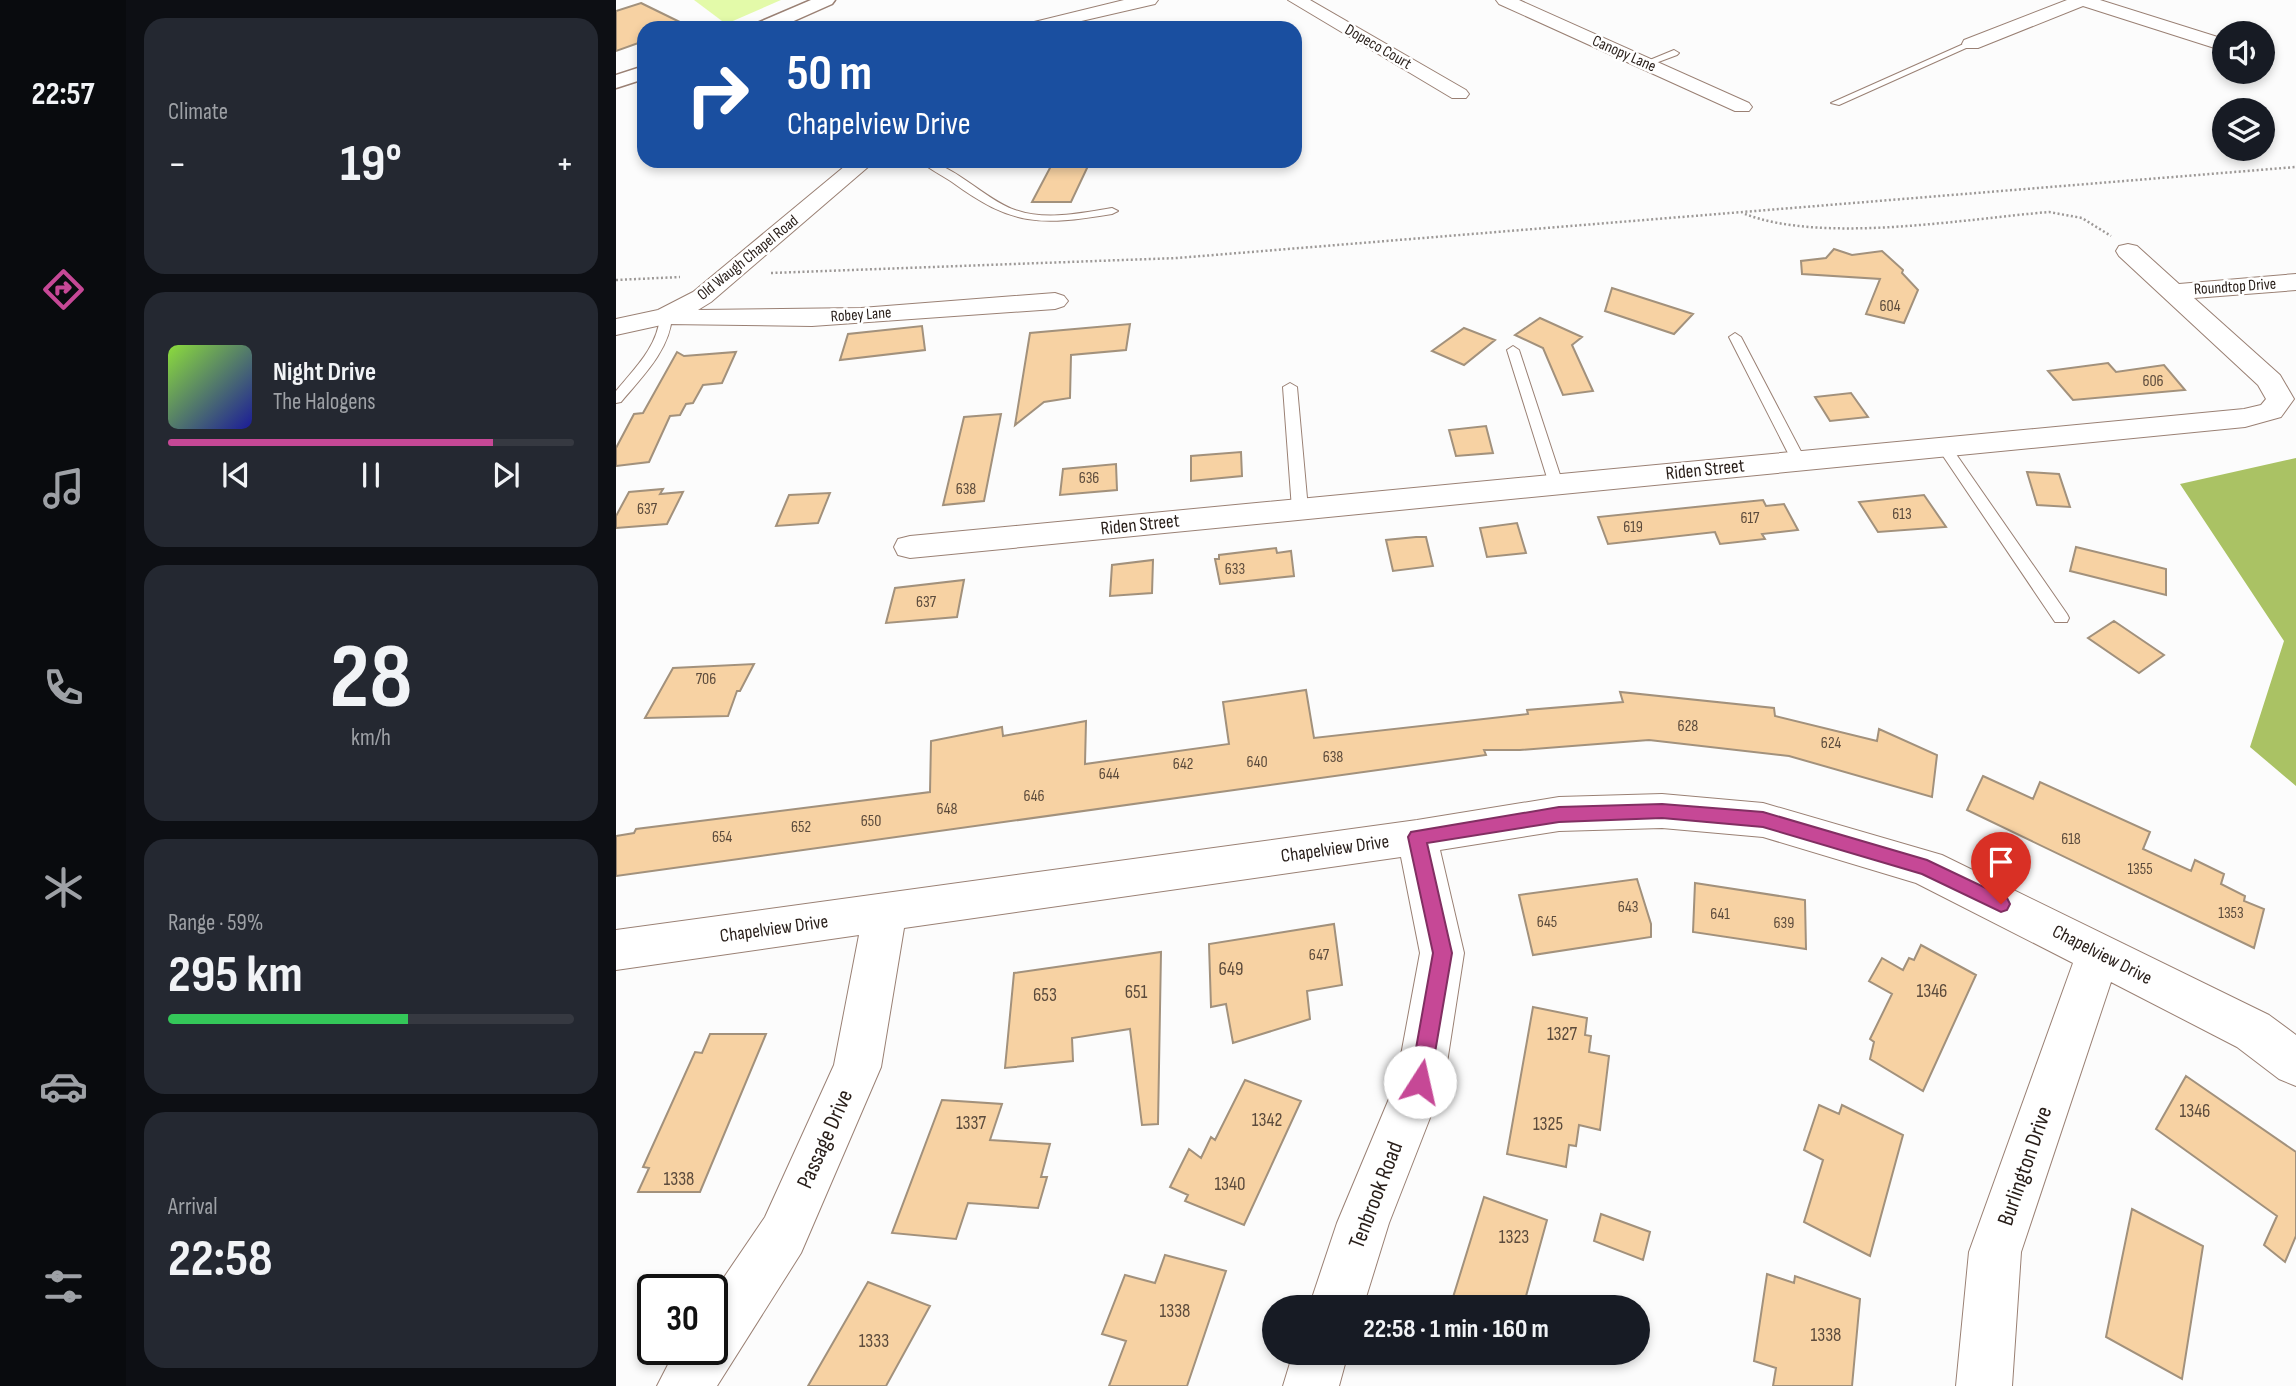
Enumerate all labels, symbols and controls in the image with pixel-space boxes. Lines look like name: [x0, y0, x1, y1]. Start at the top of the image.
street label: Dopeco Court: [1341, 20, 1415, 74]
map controls: [2212, 21, 2275, 161]
button: sound: [2212, 21, 2275, 84]
street label: Canopy Lane: [1589, 32, 1659, 76]
text: 50 m: [787, 45, 872, 104]
icon: right: [672, 49, 763, 140]
text: 22:57: [31, 75, 95, 114]
text: Climate: [168, 98, 228, 126]
button: layers: [2212, 98, 2275, 161]
text: Chapelview Drive: [787, 105, 971, 144]
text: 19°: [340, 133, 402, 196]
text: −: [168, 142, 187, 187]
text: +: [555, 142, 574, 187]
street label: Old Waugh Chapel Road: [694, 211, 802, 305]
icon: directions: [39, 265, 88, 314]
street label: Roundtop Drive: [2193, 275, 2277, 299]
house number: 604: [1880, 297, 1901, 316]
street label: Robey Lane: [830, 303, 892, 327]
text: Night Drive: [273, 357, 376, 388]
house number: 606: [2142, 372, 2164, 391]
text: The Halogens: [273, 388, 376, 416]
street label: Riden Street: [1664, 454, 1746, 486]
icon: previous: [217, 456, 255, 494]
icon: pause: [352, 456, 390, 494]
icon: next: [487, 456, 525, 494]
icon: music: [39, 464, 88, 513]
house number: 636: [1079, 469, 1099, 488]
house number: 638: [956, 480, 976, 499]
house number: 637: [637, 500, 658, 519]
house number: 613: [1892, 505, 1912, 524]
street label: Riden Street: [1099, 509, 1181, 541]
house number: 617: [1741, 509, 1760, 528]
house number: 619: [1623, 518, 1643, 537]
house number: 633: [1225, 560, 1245, 579]
house number: 637: [916, 593, 937, 612]
text: 28: [330, 624, 412, 733]
icon: phone: [39, 663, 88, 712]
house number: 706: [696, 670, 716, 689]
house number: 628: [1678, 717, 1698, 736]
text: km/h: [351, 724, 391, 752]
house number: 624: [1821, 734, 1841, 753]
house number: 638: [1323, 748, 1343, 767]
house number: 640: [1246, 753, 1268, 772]
house number: 642: [1173, 755, 1193, 774]
house number: 644: [1099, 765, 1120, 784]
house number: 646: [1024, 787, 1044, 806]
house number: 648: [936, 800, 958, 819]
house number: 650: [861, 812, 881, 831]
house number: 652: [791, 818, 811, 837]
house number: 654: [712, 828, 732, 847]
street label: Chapelview Drive: [1279, 830, 1391, 868]
house number: 618: [2061, 830, 2081, 849]
pin: [1971, 832, 2031, 904]
icon: arrive: [1982, 843, 2020, 881]
house number: 1355: [2127, 860, 2153, 879]
icon: climate: [39, 863, 88, 912]
house number: 643: [1618, 898, 1638, 917]
house number: 1353: [2218, 904, 2244, 923]
house number: 641: [1710, 905, 1730, 924]
text: Range · 59%: [168, 909, 263, 937]
street label: Chapelview Drive: [718, 910, 830, 948]
house number: 645: [1537, 913, 1557, 932]
house number: 639: [1774, 914, 1794, 933]
street label: Chapelview Drive: [2048, 920, 2156, 990]
text: 295 km: [168, 944, 303, 1007]
house number: 647: [1309, 946, 1330, 965]
house number: 649: [1218, 958, 1244, 981]
house number: 1346: [1917, 980, 1947, 1003]
house number: 651: [1125, 981, 1148, 1004]
house number: 653: [1033, 984, 1057, 1007]
house number: 1327: [1547, 1023, 1577, 1046]
position arrow: [1383, 1045, 1457, 1119]
icon: car: [39, 1062, 88, 1111]
street label: Passage Drive: [791, 1085, 859, 1193]
house number: 1346: [2180, 1100, 2210, 1123]
street label: Burlington Drive: [1992, 1103, 2058, 1229]
house number: 1342: [1252, 1109, 1282, 1132]
house number: 1337: [956, 1112, 986, 1135]
house number: 1325: [1533, 1113, 1563, 1136]
street label: Tenbrook Road: [1343, 1137, 1409, 1253]
house number: 1338: [664, 1168, 694, 1191]
house number: 1340: [1214, 1173, 1246, 1196]
text: Arrival: [168, 1193, 217, 1221]
house number: 1323: [1499, 1226, 1529, 1249]
text: 22:58: [168, 1228, 273, 1291]
icon: filters: [39, 1262, 88, 1311]
speed limit sign: 30: [637, 1274, 728, 1365]
house number: 1338: [1160, 1300, 1190, 1323]
text: 22:58 · 1 min · 160 m: [1363, 1314, 1549, 1345]
house number: 1338: [1811, 1324, 1841, 1347]
house number: 1333: [859, 1330, 889, 1353]

